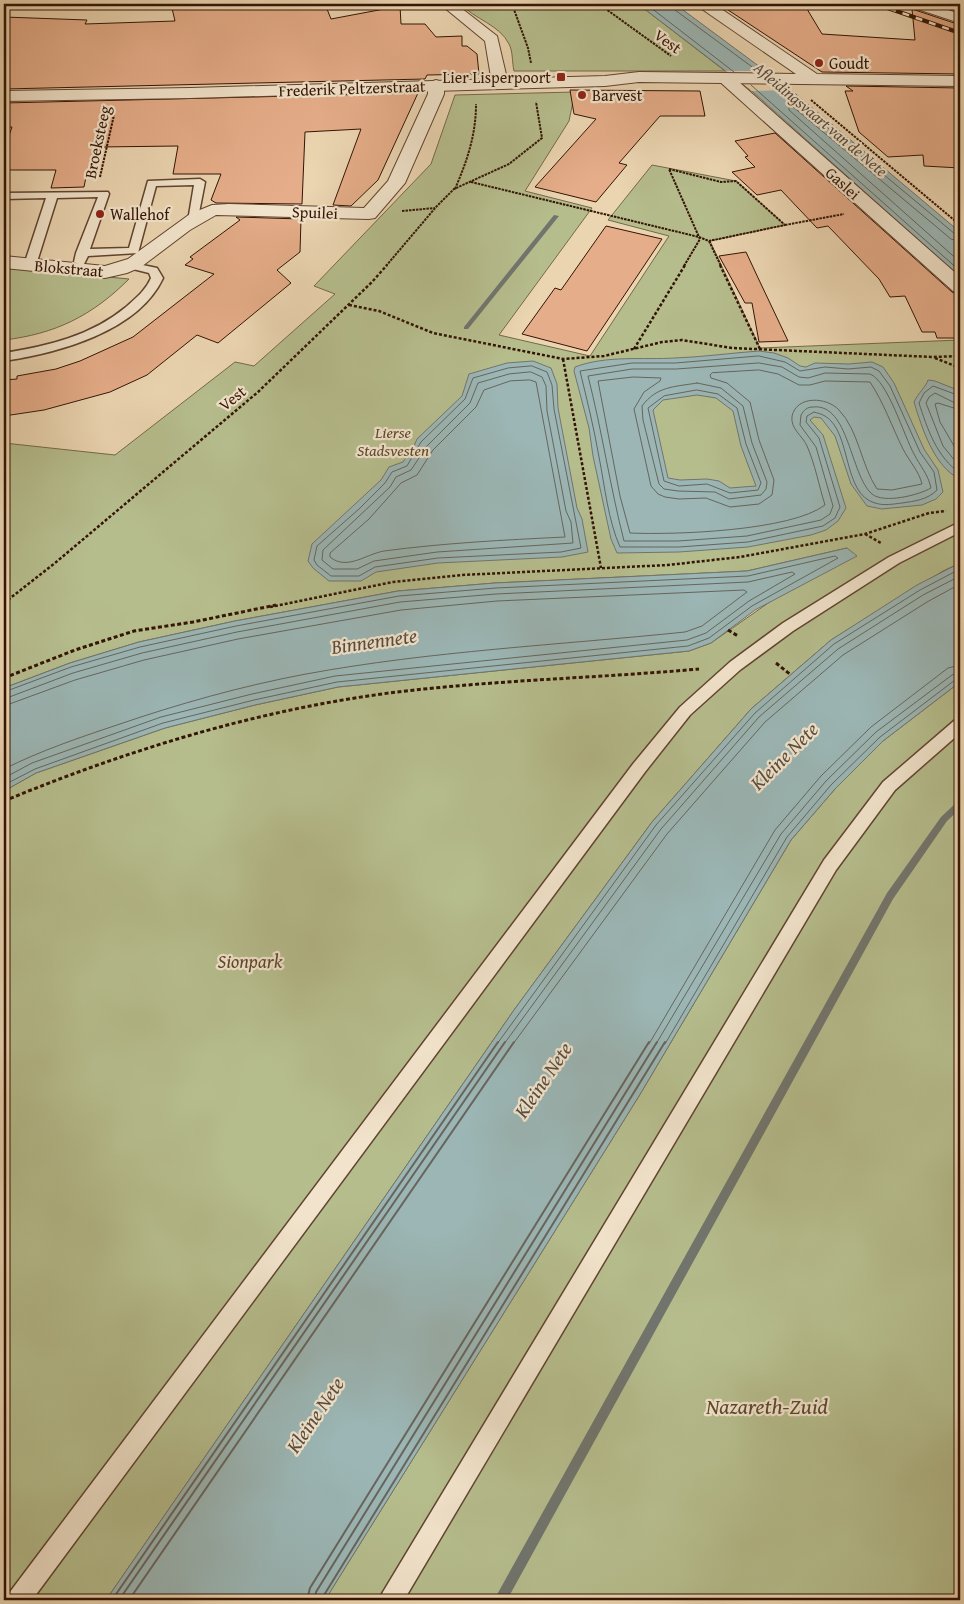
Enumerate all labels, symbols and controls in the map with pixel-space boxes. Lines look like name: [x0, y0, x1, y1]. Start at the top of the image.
street label: Vest: [649, 23, 687, 59]
place label: Goudt: [829, 51, 870, 75]
water label: Afleidingsvaart van de Nete: [748, 55, 894, 183]
marker: Goudt: [813, 57, 825, 69]
place label: Lier Lisperpoort: [443, 65, 551, 89]
marker: Lier Lisperpoort: [555, 71, 567, 83]
street label: Frederik Peltzerstraat: [278, 73, 426, 103]
place label: Barvest: [592, 83, 643, 107]
marker: Barvest: [576, 89, 588, 101]
street label: Broeksteeg: [78, 103, 116, 181]
street label: Gaslei: [820, 161, 866, 206]
street label: Spuilei: [292, 199, 339, 225]
place label: Wallehof: [110, 202, 171, 226]
marker: Wallehof: [94, 208, 106, 220]
street label: Blokstraat: [34, 253, 105, 283]
street label: Vest: [213, 379, 251, 416]
park label: Lierse Stadsvesten: [357, 420, 429, 462]
water label: Binnennete: [328, 620, 419, 661]
water label: Kleine Nete: [742, 715, 824, 797]
park label: Sionpark: [218, 947, 283, 975]
water label: Kleine Nete: [506, 1036, 579, 1124]
water label: Kleine Nete: [278, 1371, 351, 1459]
park label: Nazareth-Zuid: [705, 1390, 829, 1422]

